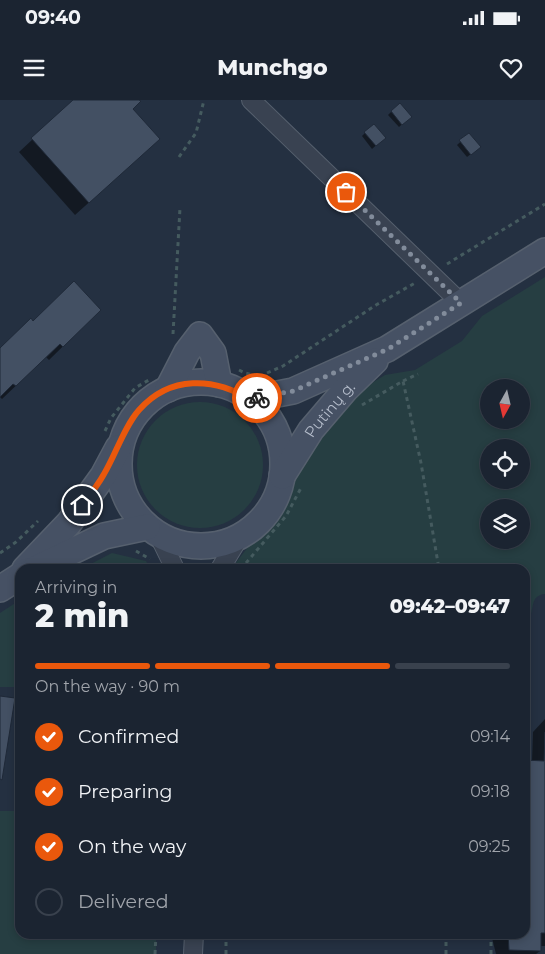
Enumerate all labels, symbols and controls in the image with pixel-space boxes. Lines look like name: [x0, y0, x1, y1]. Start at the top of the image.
text: 09:40: [25, 6, 81, 29]
icon: menu: [20, 54, 48, 82]
text: Munchgo: [217, 54, 328, 81]
icon: heart: [497, 54, 525, 82]
pin: [325, 171, 367, 213]
icon: bag: [332, 178, 360, 206]
courier: [232, 373, 282, 423]
street label: Putinų g.: [299, 377, 358, 441]
north arrow: [480, 379, 530, 429]
map controls: [480, 379, 530, 549]
icon: bike: [243, 384, 271, 412]
button: locate: [480, 439, 530, 489]
pin: [61, 484, 103, 526]
icon: home: [68, 491, 96, 519]
button: layers: [480, 499, 530, 549]
text: Arriving in: [35, 578, 117, 597]
text: 09:42–09:47: [390, 595, 510, 618]
text: 2 min: [35, 596, 129, 635]
text: On the way · 90 m: [35, 677, 180, 696]
icon: check: [35, 723, 63, 751]
text: Confirmed: [78, 725, 179, 748]
text: 09:14: [470, 727, 510, 746]
icon: check: [35, 778, 63, 806]
text: Preparing: [78, 780, 173, 803]
text: 09:18: [470, 782, 510, 801]
icon: check: [35, 833, 63, 861]
text: On the way: [78, 835, 186, 858]
text: 09:25: [468, 837, 510, 856]
text: Delivered: [78, 890, 169, 913]

